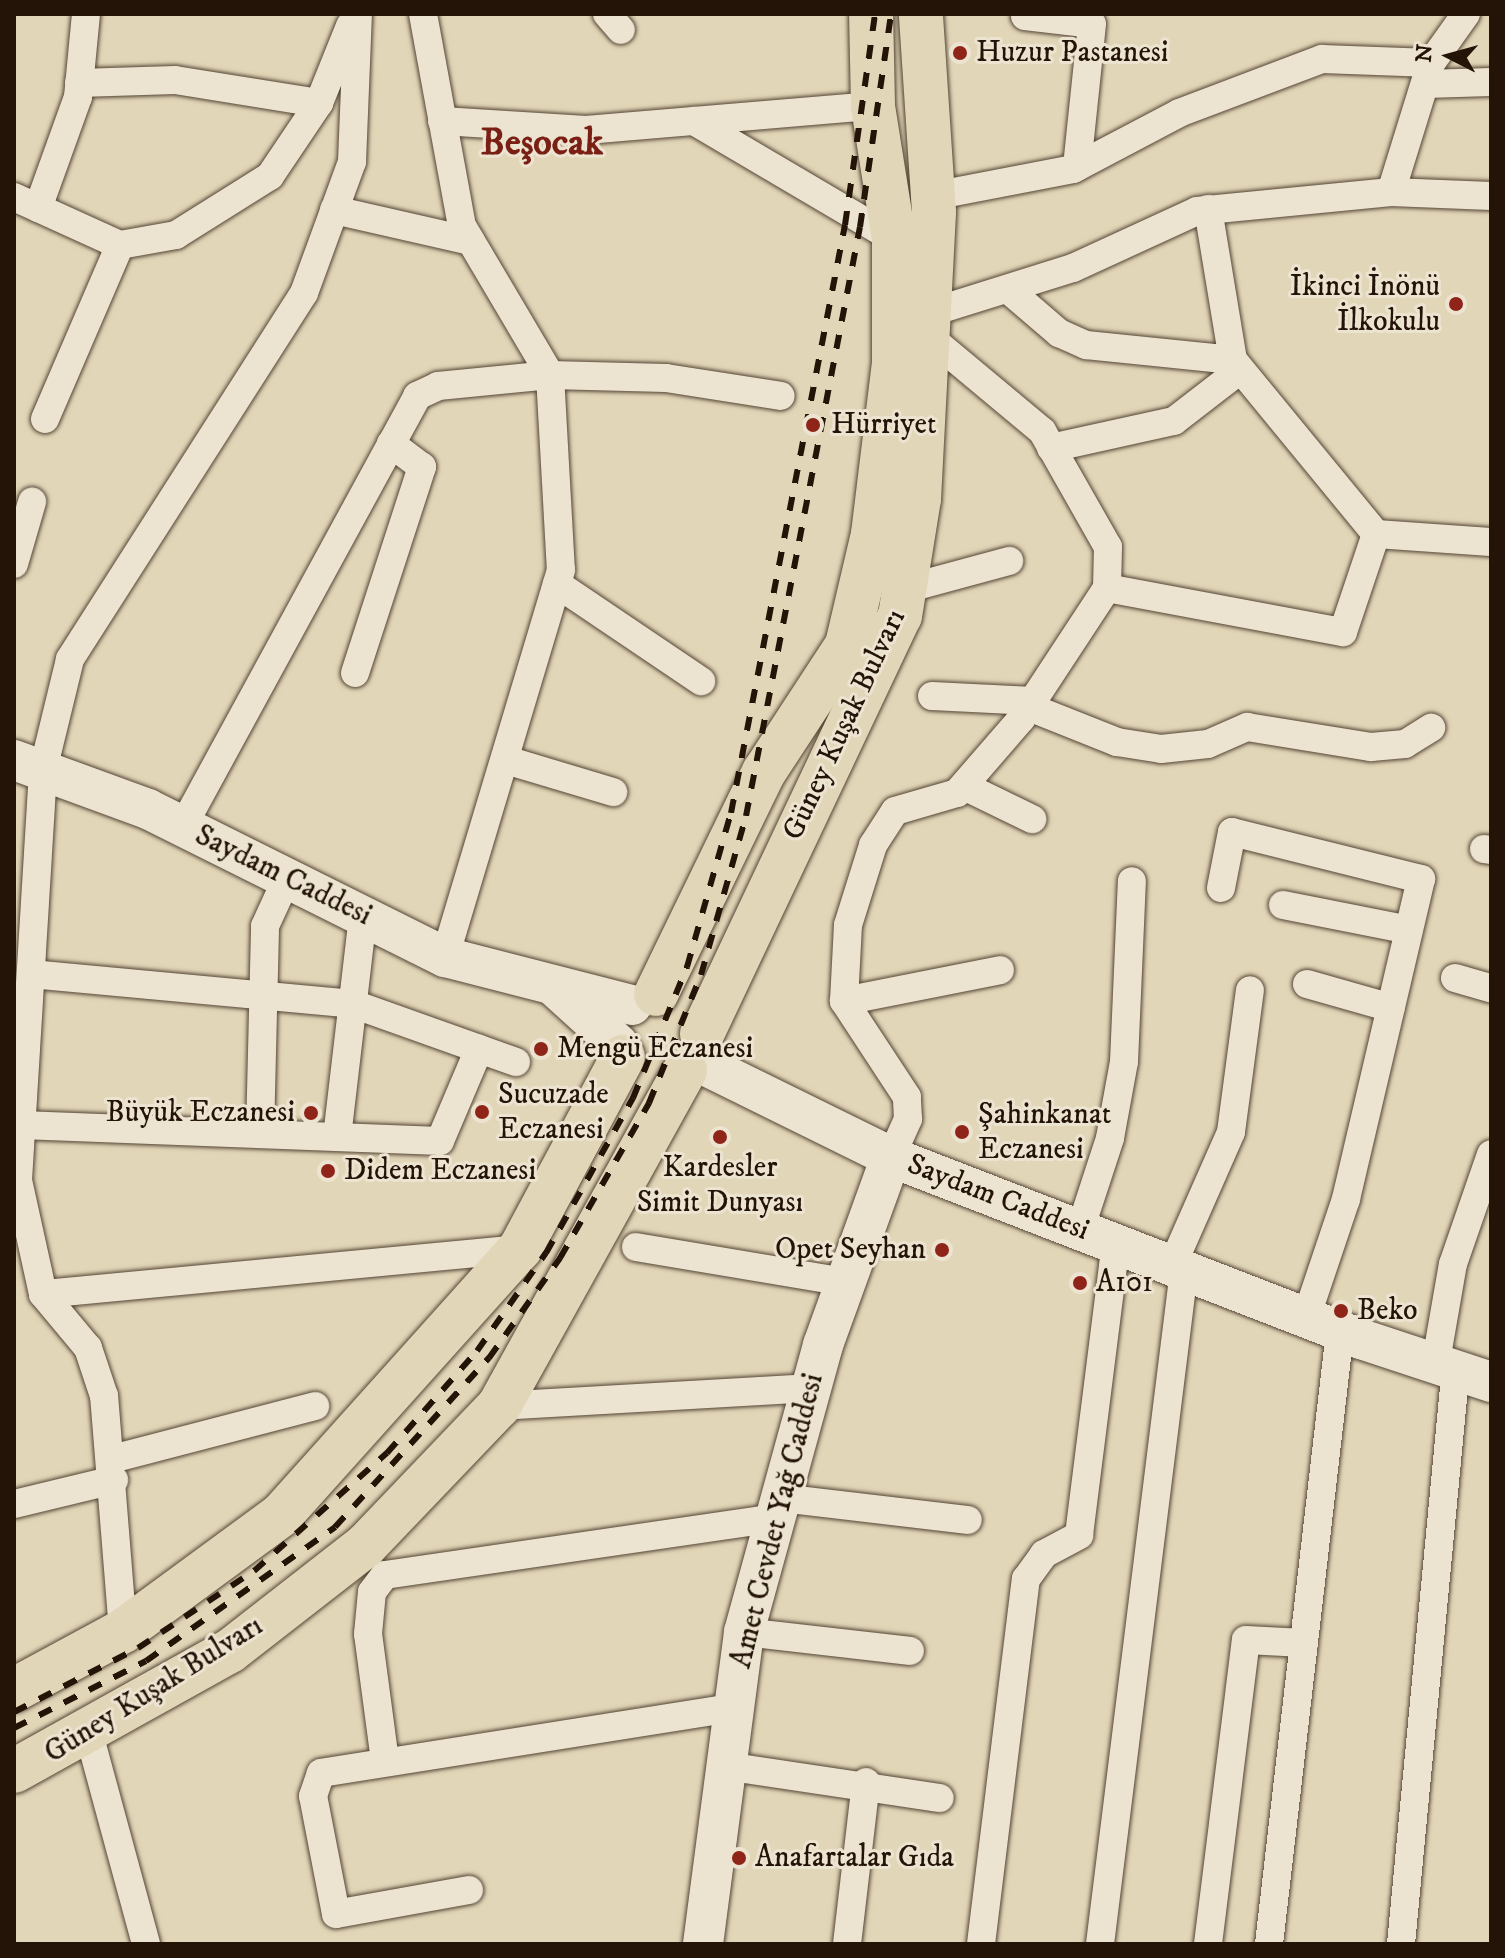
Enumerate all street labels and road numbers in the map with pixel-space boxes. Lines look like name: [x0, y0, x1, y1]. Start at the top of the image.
street label: Güney Kuşak Bulvarı: [776, 604, 914, 846]
street label: Saydam Caddesi: [189, 818, 377, 934]
street label: Saydam Caddesi: [902, 1147, 1094, 1249]
street label: Amet Cevdet Yağ Caddesi: [724, 1370, 832, 1672]
street label: Güney Kuşak Bulvarı: [38, 1608, 270, 1772]

